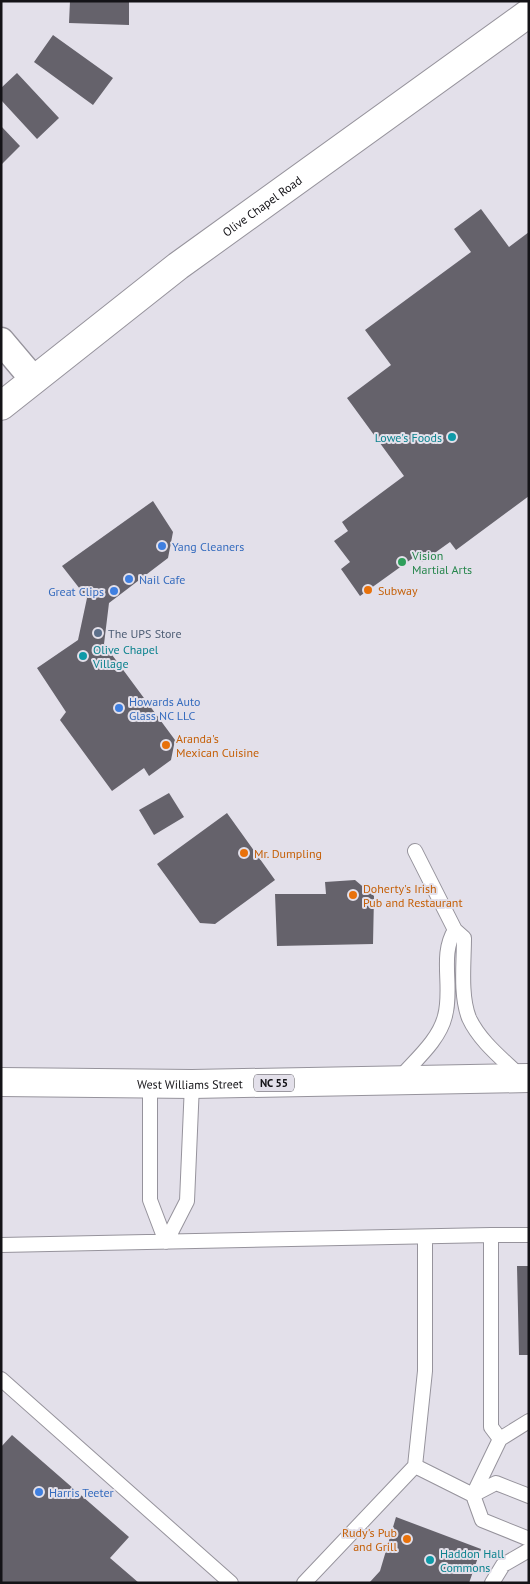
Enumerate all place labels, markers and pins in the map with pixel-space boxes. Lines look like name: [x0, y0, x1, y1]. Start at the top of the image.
place label: Lowe's Foods: [375, 430, 442, 445]
marker: Lowe's Foods: [446, 431, 458, 443]
place label: Yang Cleaners: [172, 539, 244, 554]
marker: Yang Cleaners: [156, 540, 168, 552]
place label: Vision Martial Arts: [411, 548, 472, 577]
marker: Vision Martial Arts: [396, 556, 408, 568]
place label: Nail Cafe: [139, 572, 185, 587]
marker: Nail Cafe: [123, 573, 135, 585]
place label: Subway: [378, 583, 418, 598]
place label: Great Clips: [48, 584, 104, 599]
marker: Subway: [362, 584, 374, 596]
marker: Great Clips: [108, 585, 120, 597]
place label: The UPS Store: [108, 626, 182, 641]
marker: The UPS Store: [92, 627, 104, 639]
place label: Olive Chapel Village: [92, 642, 159, 671]
marker: Olive Chapel Village: [77, 650, 89, 662]
place label: Howards Auto Glass NC LLC: [129, 694, 200, 723]
marker: Howards Auto Glass NC LLC: [113, 702, 125, 714]
place label: Aranda's Mexican Cuisine: [176, 731, 259, 760]
marker: Aranda's Mexican Cuisine: [160, 739, 172, 751]
place label: Mr. Dumpling: [254, 846, 322, 861]
marker: Mr. Dumpling: [238, 847, 250, 859]
place label: Doherty's Irish Pub and Restaurant: [363, 881, 462, 910]
marker: Doherty's Irish Pub and Restaurant: [347, 889, 359, 901]
place label: Harris Teeter: [49, 1485, 114, 1500]
marker: Harris Teeter: [33, 1486, 45, 1498]
place label: Rudy's Pub and Grill: [342, 1525, 397, 1554]
marker: Rudy's Pub and Grill: [401, 1533, 413, 1545]
place label: Haddon Hall Commons: [440, 1546, 505, 1575]
marker: Haddon Hall Commons: [424, 1554, 436, 1566]

